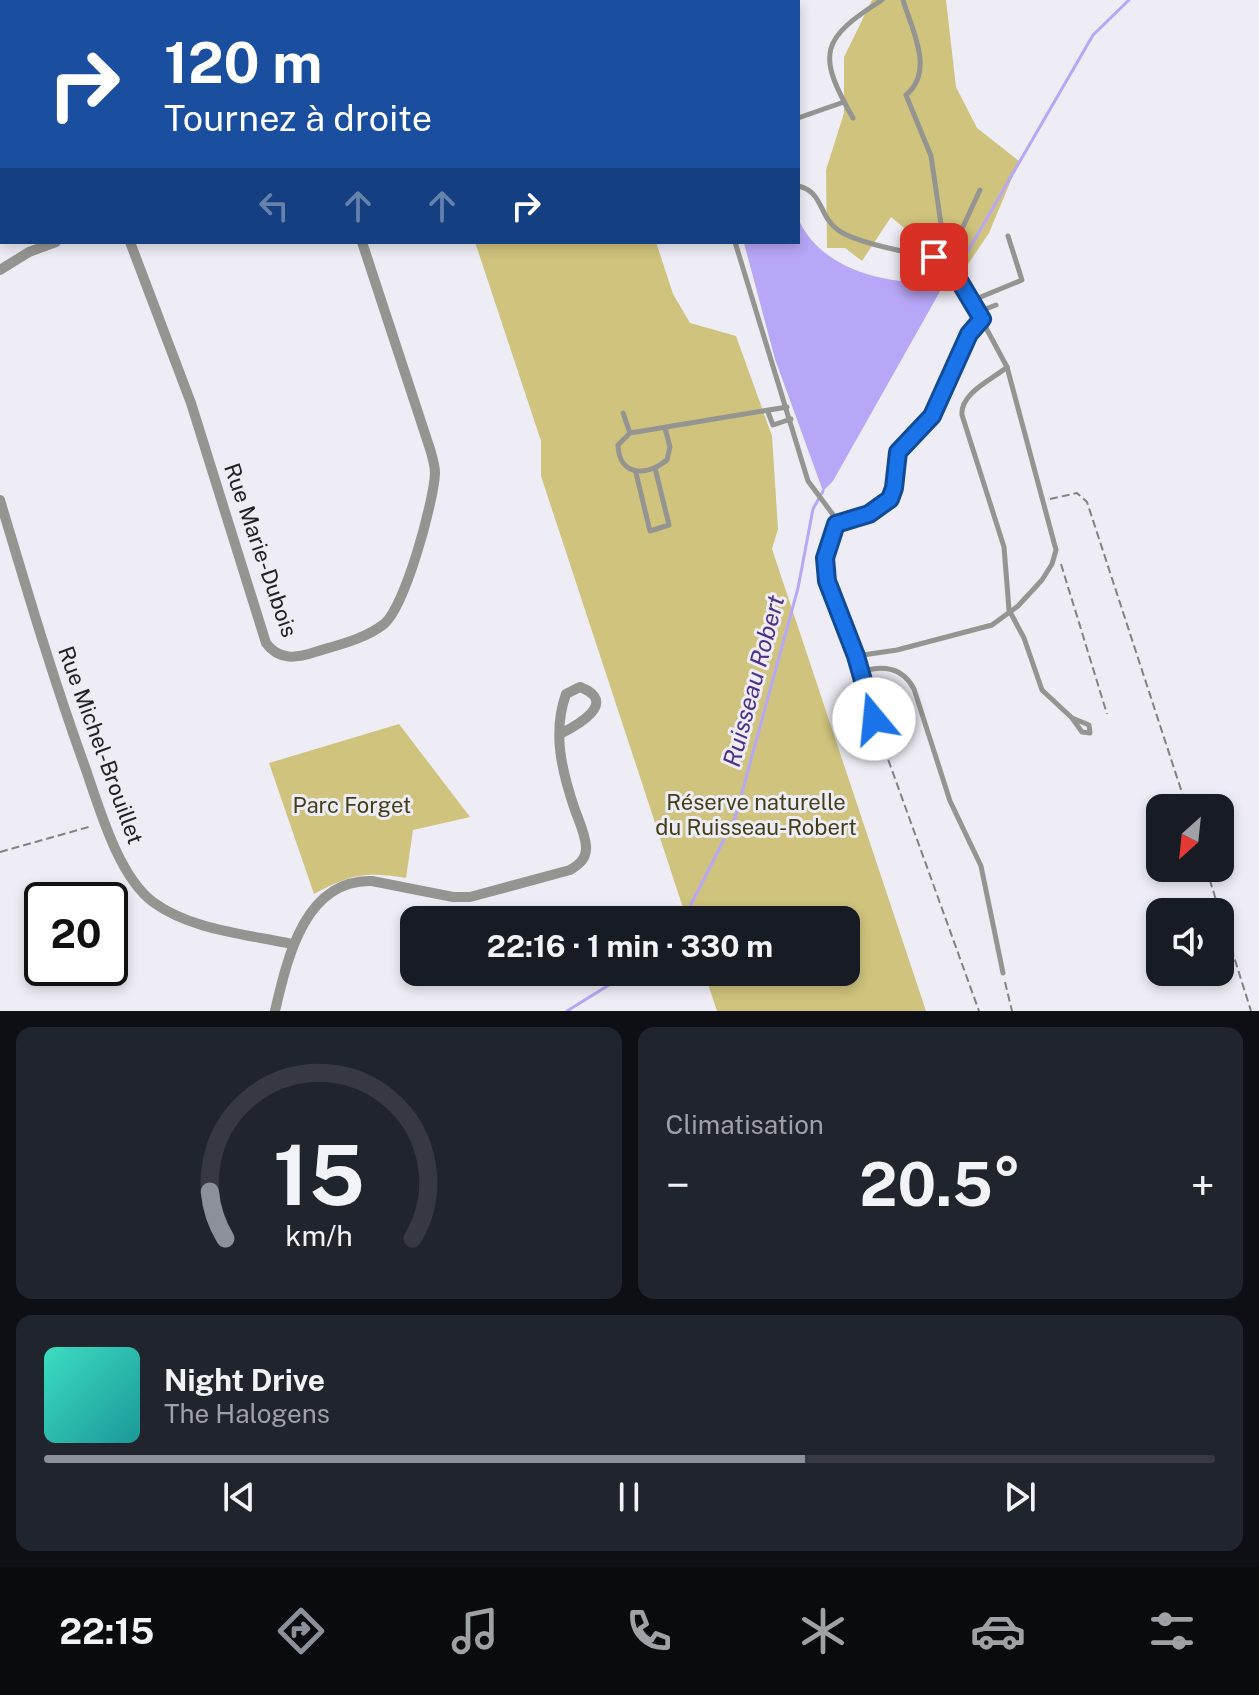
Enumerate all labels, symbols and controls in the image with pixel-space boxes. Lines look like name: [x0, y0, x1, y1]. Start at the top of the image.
text: 120 m: [164, 30, 322, 96]
icon: right: [32, 32, 136, 136]
text: Tournez à droite: [164, 97, 432, 139]
icon: left: [252, 184, 296, 228]
icon: ahead: [336, 184, 380, 228]
icon: ahead: [420, 184, 464, 228]
icon: right: [504, 184, 548, 228]
pin: [900, 223, 968, 291]
icon: arrive: [912, 235, 956, 279]
street label: Rue Marie-Dubois: [219, 460, 303, 640]
water label: Ruisseau Robert: [717, 592, 789, 769]
street label: Rue Michel-Brouillet: [53, 643, 149, 847]
position arrow: [832, 677, 916, 761]
park label: Réserve naturelle du Ruisseau-Robert: [655, 789, 857, 840]
park label: Parc Forget: [293, 792, 411, 818]
north arrow: [1146, 794, 1234, 882]
map controls: [1146, 794, 1234, 986]
speed limit sign: 20: [24, 882, 128, 986]
button: sound: [1146, 898, 1234, 986]
text: 22:16 · 1 min · 330 m: [487, 928, 773, 964]
text: Climatisation: [666, 1109, 824, 1140]
text: 15: [273, 1126, 365, 1224]
text: 20.5°: [859, 1149, 1021, 1220]
text: −: [666, 1159, 690, 1211]
text: +: [1191, 1159, 1215, 1211]
text: km/h: [285, 1219, 352, 1252]
text: Night Drive: [164, 1362, 325, 1398]
text: The Halogens: [164, 1398, 330, 1429]
icon: previous: [217, 1475, 261, 1519]
icon: pause: [607, 1475, 651, 1519]
icon: next: [998, 1475, 1042, 1519]
icon: directions: [273, 1603, 329, 1659]
icon: music: [447, 1603, 503, 1659]
icon: phone: [621, 1603, 677, 1659]
icon: climate: [795, 1603, 851, 1659]
icon: car: [970, 1603, 1026, 1659]
icon: filters: [1144, 1603, 1200, 1659]
text: 22:15: [59, 1610, 154, 1652]

